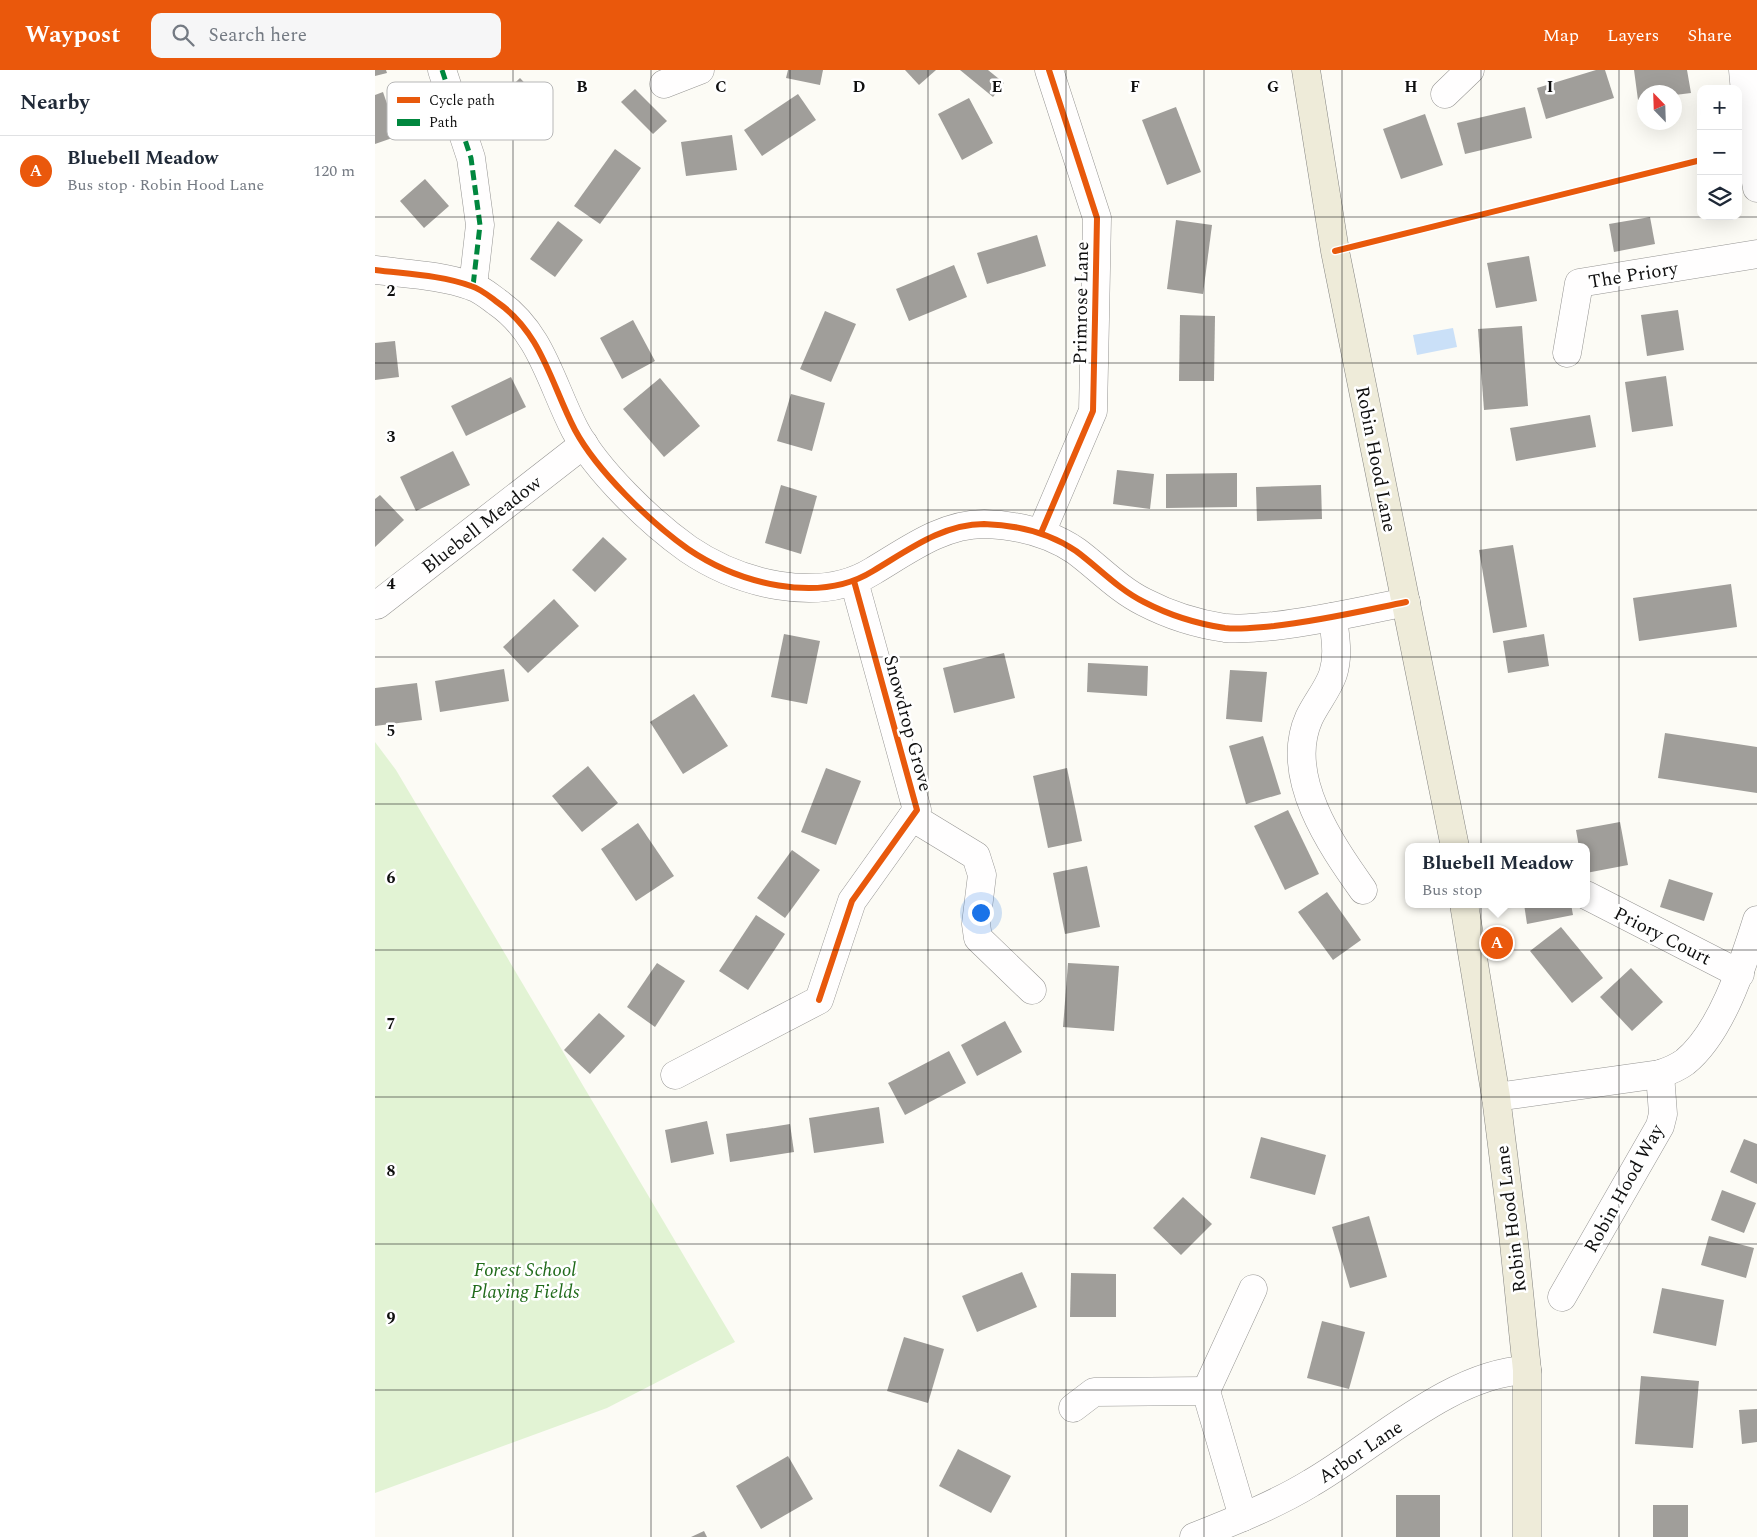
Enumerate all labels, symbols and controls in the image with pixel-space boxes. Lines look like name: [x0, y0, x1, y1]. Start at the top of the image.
search box: [151, 13, 501, 58]
text: Waypost: [25, 17, 121, 53]
icon: search: [169, 21, 197, 49]
text: Search here: [209, 21, 307, 50]
text: Map: [1543, 22, 1579, 49]
text: Layers: [1607, 22, 1659, 49]
text: Share: [1687, 22, 1732, 49]
text: B: [576, 75, 588, 99]
text: C: [715, 75, 727, 99]
text: D: [853, 75, 866, 99]
text: E: [992, 75, 1002, 99]
text: F: [1130, 75, 1140, 99]
text: G: [1267, 75, 1279, 99]
text: H: [1404, 75, 1418, 99]
text: I: [1547, 75, 1553, 99]
legend: [387, 82, 553, 140]
north arrow: [1637, 85, 1682, 130]
map controls: [1697, 85, 1742, 220]
button: +: [1697, 85, 1742, 130]
text: Nearby: [20, 87, 90, 119]
text: Cycle path: [429, 90, 495, 111]
text: Path: [429, 112, 458, 133]
button: −: [1697, 130, 1742, 175]
text: Bluebell Meadow: [67, 144, 218, 173]
text: A: [30, 159, 42, 183]
text: 120 m: [313, 159, 355, 183]
text: Bus stop · Robin Hood Lane: [67, 173, 264, 197]
button: layers: [1697, 175, 1742, 220]
street label: Primrose Lane: [1066, 241, 1097, 365]
street label: The Priory: [1586, 254, 1681, 297]
text: 2: [387, 279, 396, 303]
street label: Robin Hood Lane: [1347, 384, 1404, 535]
text: 3: [387, 425, 396, 449]
street label: Bluebell Meadow: [416, 469, 549, 581]
text: 4: [387, 572, 396, 596]
street label: Snowdrop Grove: [875, 652, 940, 795]
text: 5: [387, 719, 395, 743]
popup: [1405, 843, 1590, 908]
text: Bluebell Meadow: [1422, 849, 1573, 878]
text: 6: [387, 866, 396, 890]
text: Bus stop: [1422, 878, 1482, 902]
street label: Priory Court: [1608, 899, 1716, 973]
your location: [968, 900, 994, 926]
pin: A: [1481, 924, 1513, 962]
text: 7: [387, 1012, 396, 1036]
street label: Robin Hood Way: [1577, 1118, 1672, 1258]
street label: Robin Hood Lane: [1488, 1144, 1535, 1294]
text: 8: [387, 1159, 396, 1183]
park label: Forest School Playing Fields: [470, 1256, 580, 1307]
text: 9: [387, 1306, 396, 1330]
street label: Arbor Lane: [1313, 1413, 1409, 1491]

